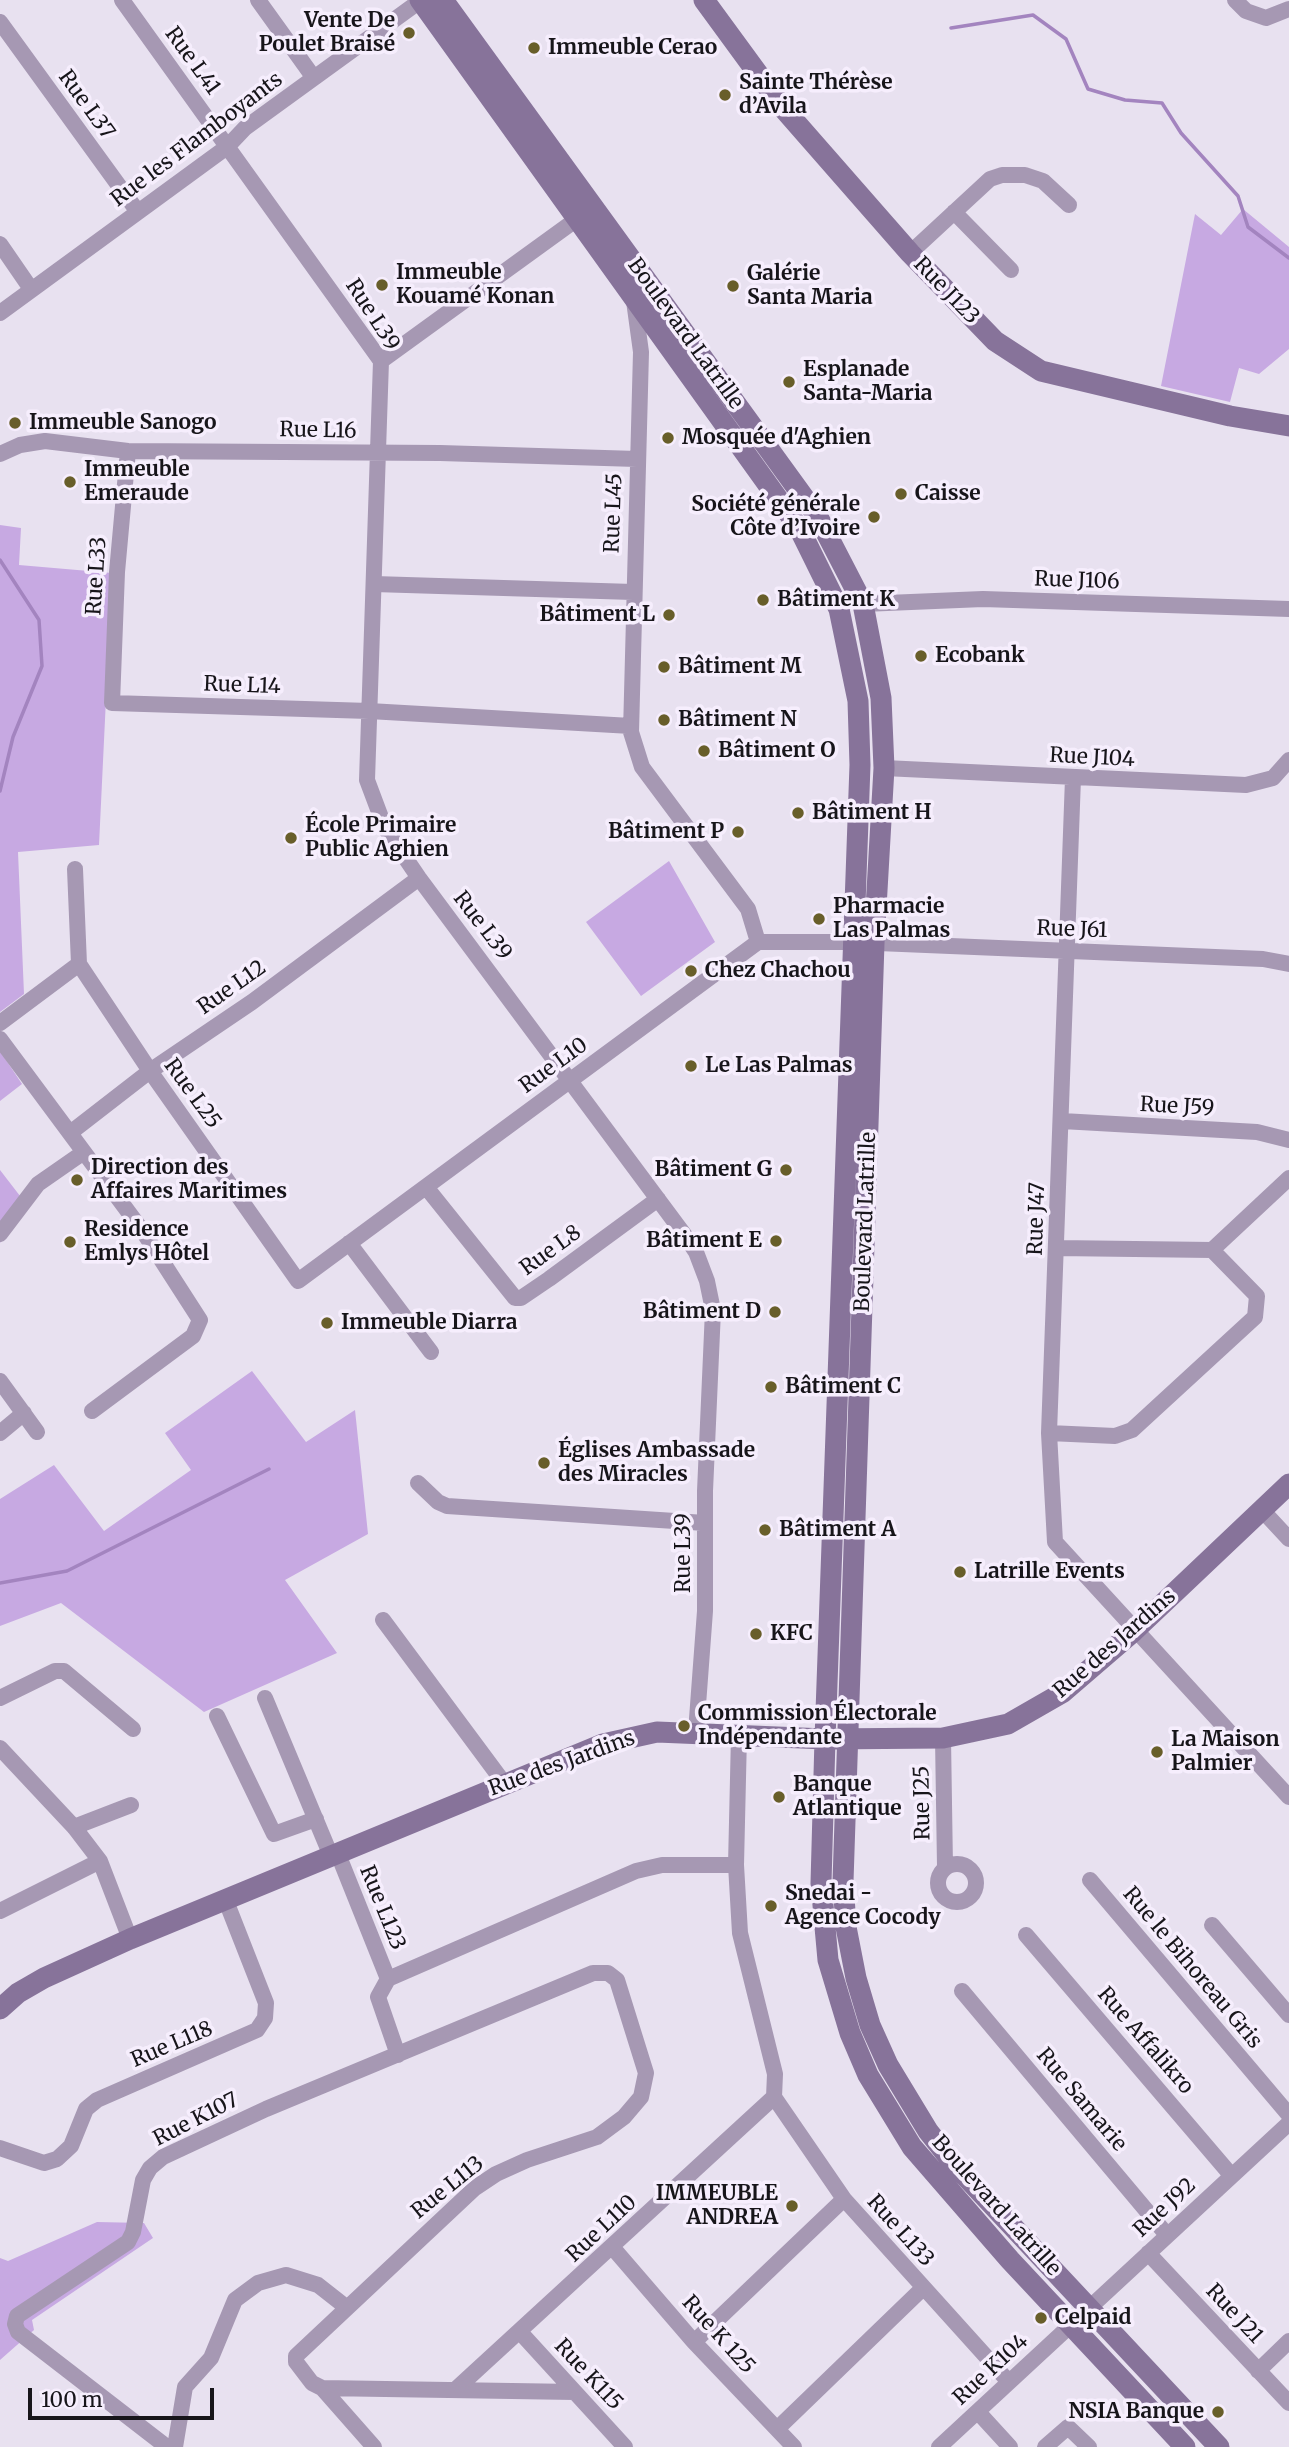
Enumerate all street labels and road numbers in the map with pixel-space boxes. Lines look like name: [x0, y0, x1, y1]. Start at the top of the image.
street label: Rue L41: [159, 22, 225, 100]
street label: Rue L37: [53, 66, 119, 144]
street label: Rue les Flamboyants: [106, 67, 288, 213]
street label: Rue J123: [908, 252, 984, 330]
street label: Boulevard Latrille: [622, 254, 748, 414]
street label: Rue L39: [340, 275, 404, 355]
street label: Rue L16: [279, 418, 357, 444]
street label: Rue L45: [600, 473, 628, 553]
street label: Rue L33: [82, 536, 112, 616]
street label: Rue J106: [1034, 567, 1120, 595]
street label: Rue L14: [203, 672, 281, 700]
street label: Rue J104: [1049, 743, 1135, 773]
street label: Rue L39: [447, 887, 517, 965]
street label: Rue J61: [1036, 916, 1108, 944]
street label: Rue L12: [193, 955, 271, 1021]
street label: Rue L10: [515, 1033, 593, 1099]
street label: Rue L25: [158, 1054, 226, 1134]
street label: Rue J59: [1139, 1092, 1215, 1122]
street label: Boulevard Latrille: [850, 1131, 882, 1313]
street label: Rue J47: [1023, 1182, 1051, 1256]
street label: Rue L8: [516, 1220, 586, 1282]
street label: Rue L39: [671, 1513, 697, 1593]
street label: Rue des Jardins: [1049, 1584, 1181, 1704]
street label: Rue des Jardins: [486, 1726, 638, 1802]
street label: Rue J25: [910, 1765, 936, 1841]
street label: Rue L123: [354, 1862, 410, 1954]
street label: Rue le Bihoreau Gris: [1117, 1882, 1267, 2054]
street label: Rue Affalikro: [1092, 1982, 1198, 2100]
street label: Rue L118: [127, 2017, 217, 2073]
street label: Rue Samarie: [1031, 2043, 1131, 2157]
street label: Rue K107: [149, 2088, 243, 2152]
street label: Boulevard Latrille: [926, 2131, 1066, 2281]
street label: Rue L113: [407, 2151, 489, 2225]
street label: Rue J92: [1129, 2173, 1201, 2243]
street label: Rue L110: [562, 2190, 642, 2268]
street label: Rue L133: [861, 2190, 939, 2272]
street label: Rue J21: [1200, 2279, 1268, 2349]
street label: Rue K 125: [676, 2291, 760, 2379]
street label: Rue K104: [948, 2329, 1034, 2411]
street label: Rue K115: [549, 2334, 627, 2416]

